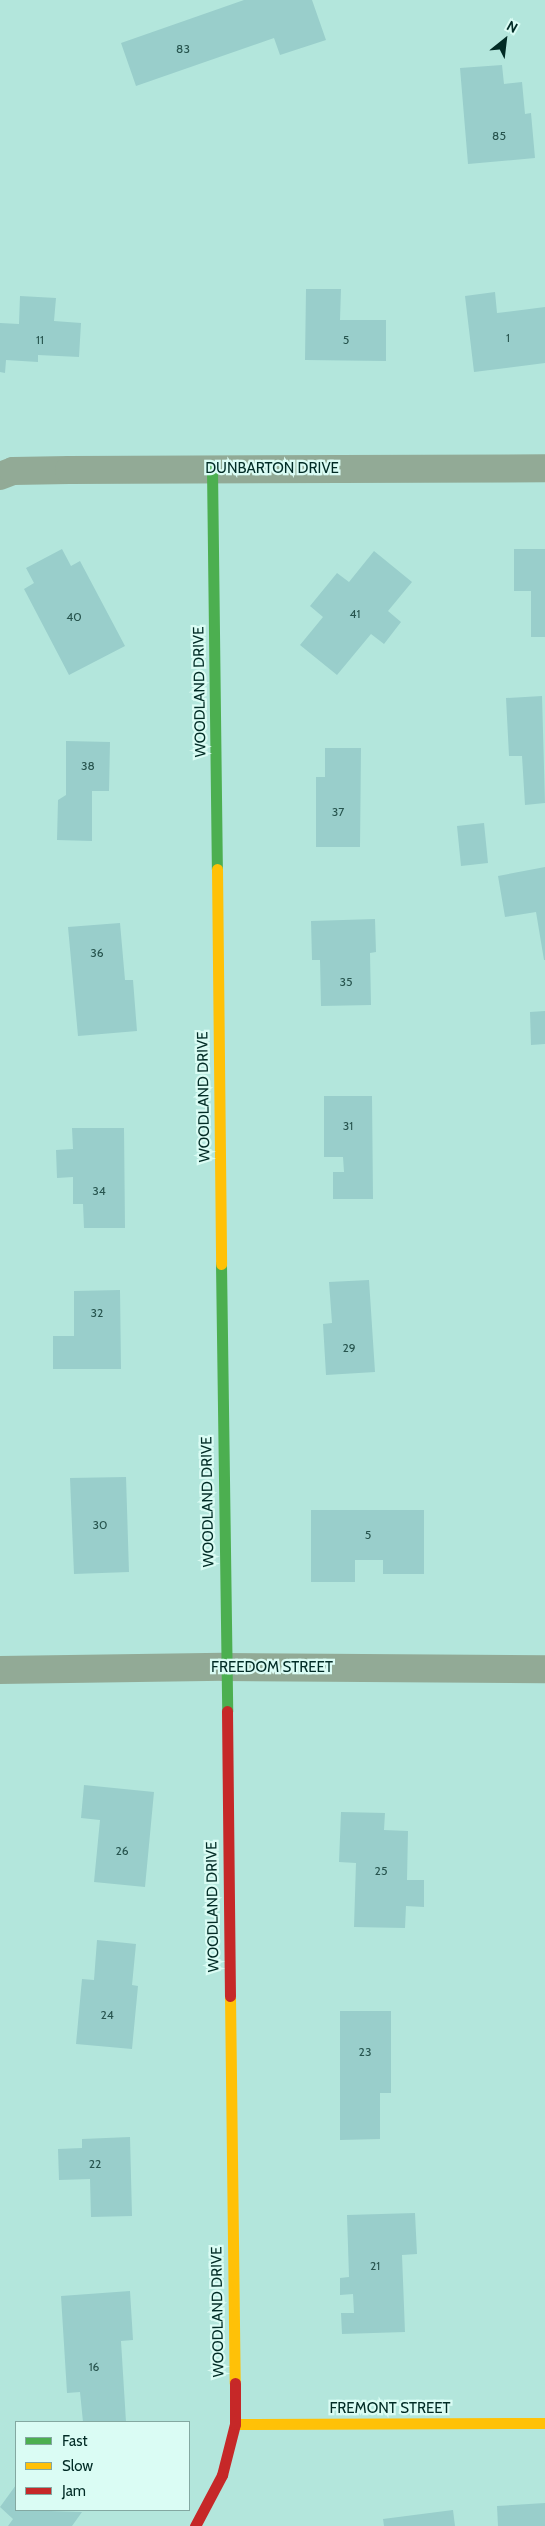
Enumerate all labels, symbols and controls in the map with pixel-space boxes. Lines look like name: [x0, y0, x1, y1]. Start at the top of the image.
north arrow: [480, 15, 530, 65]
text: N: [504, 17, 521, 37]
house number: 83: [176, 42, 190, 56]
house number: 85: [492, 129, 506, 143]
house number: 1: [506, 331, 510, 345]
house number: 11: [36, 333, 44, 347]
house number: 5: [343, 333, 349, 347]
street label: DUNBARTON DRIVE: [205, 460, 339, 478]
house number: 41: [350, 607, 360, 621]
house number: 40: [66, 610, 82, 624]
street label: WOODLAND DRIVE: [190, 626, 210, 758]
house number: 38: [81, 759, 95, 773]
house number: 37: [332, 805, 344, 819]
house number: 36: [90, 946, 104, 960]
house number: 35: [340, 975, 352, 989]
street label: WOODLAND DRIVE: [194, 1031, 214, 1163]
house number: 31: [343, 1119, 353, 1133]
house number: 34: [92, 1184, 106, 1198]
house number: 32: [91, 1306, 103, 1320]
house number: 29: [342, 1341, 356, 1355]
street label: WOODLAND DRIVE: [198, 1436, 218, 1568]
house number: 30: [93, 1518, 107, 1532]
house number: 5: [365, 1528, 371, 1542]
street label: FREEDOM STREET: [211, 1659, 333, 1677]
street label: WOODLAND DRIVE: [203, 1841, 223, 1973]
house number: 26: [115, 1844, 129, 1858]
house number: 25: [375, 1864, 387, 1878]
house number: 24: [100, 2008, 114, 2022]
house number: 23: [359, 2045, 371, 2059]
house number: 22: [89, 2157, 101, 2171]
street label: WOODLAND DRIVE: [208, 2246, 228, 2378]
house number: 21: [370, 2259, 380, 2273]
house number: 16: [89, 2360, 99, 2374]
street label: FREMONT STREET: [329, 2400, 451, 2418]
legend: [15, 2421, 190, 2511]
text: Fast: [62, 2432, 87, 2450]
text: Slow: [62, 2457, 93, 2475]
text: Jam: [62, 2482, 86, 2500]

